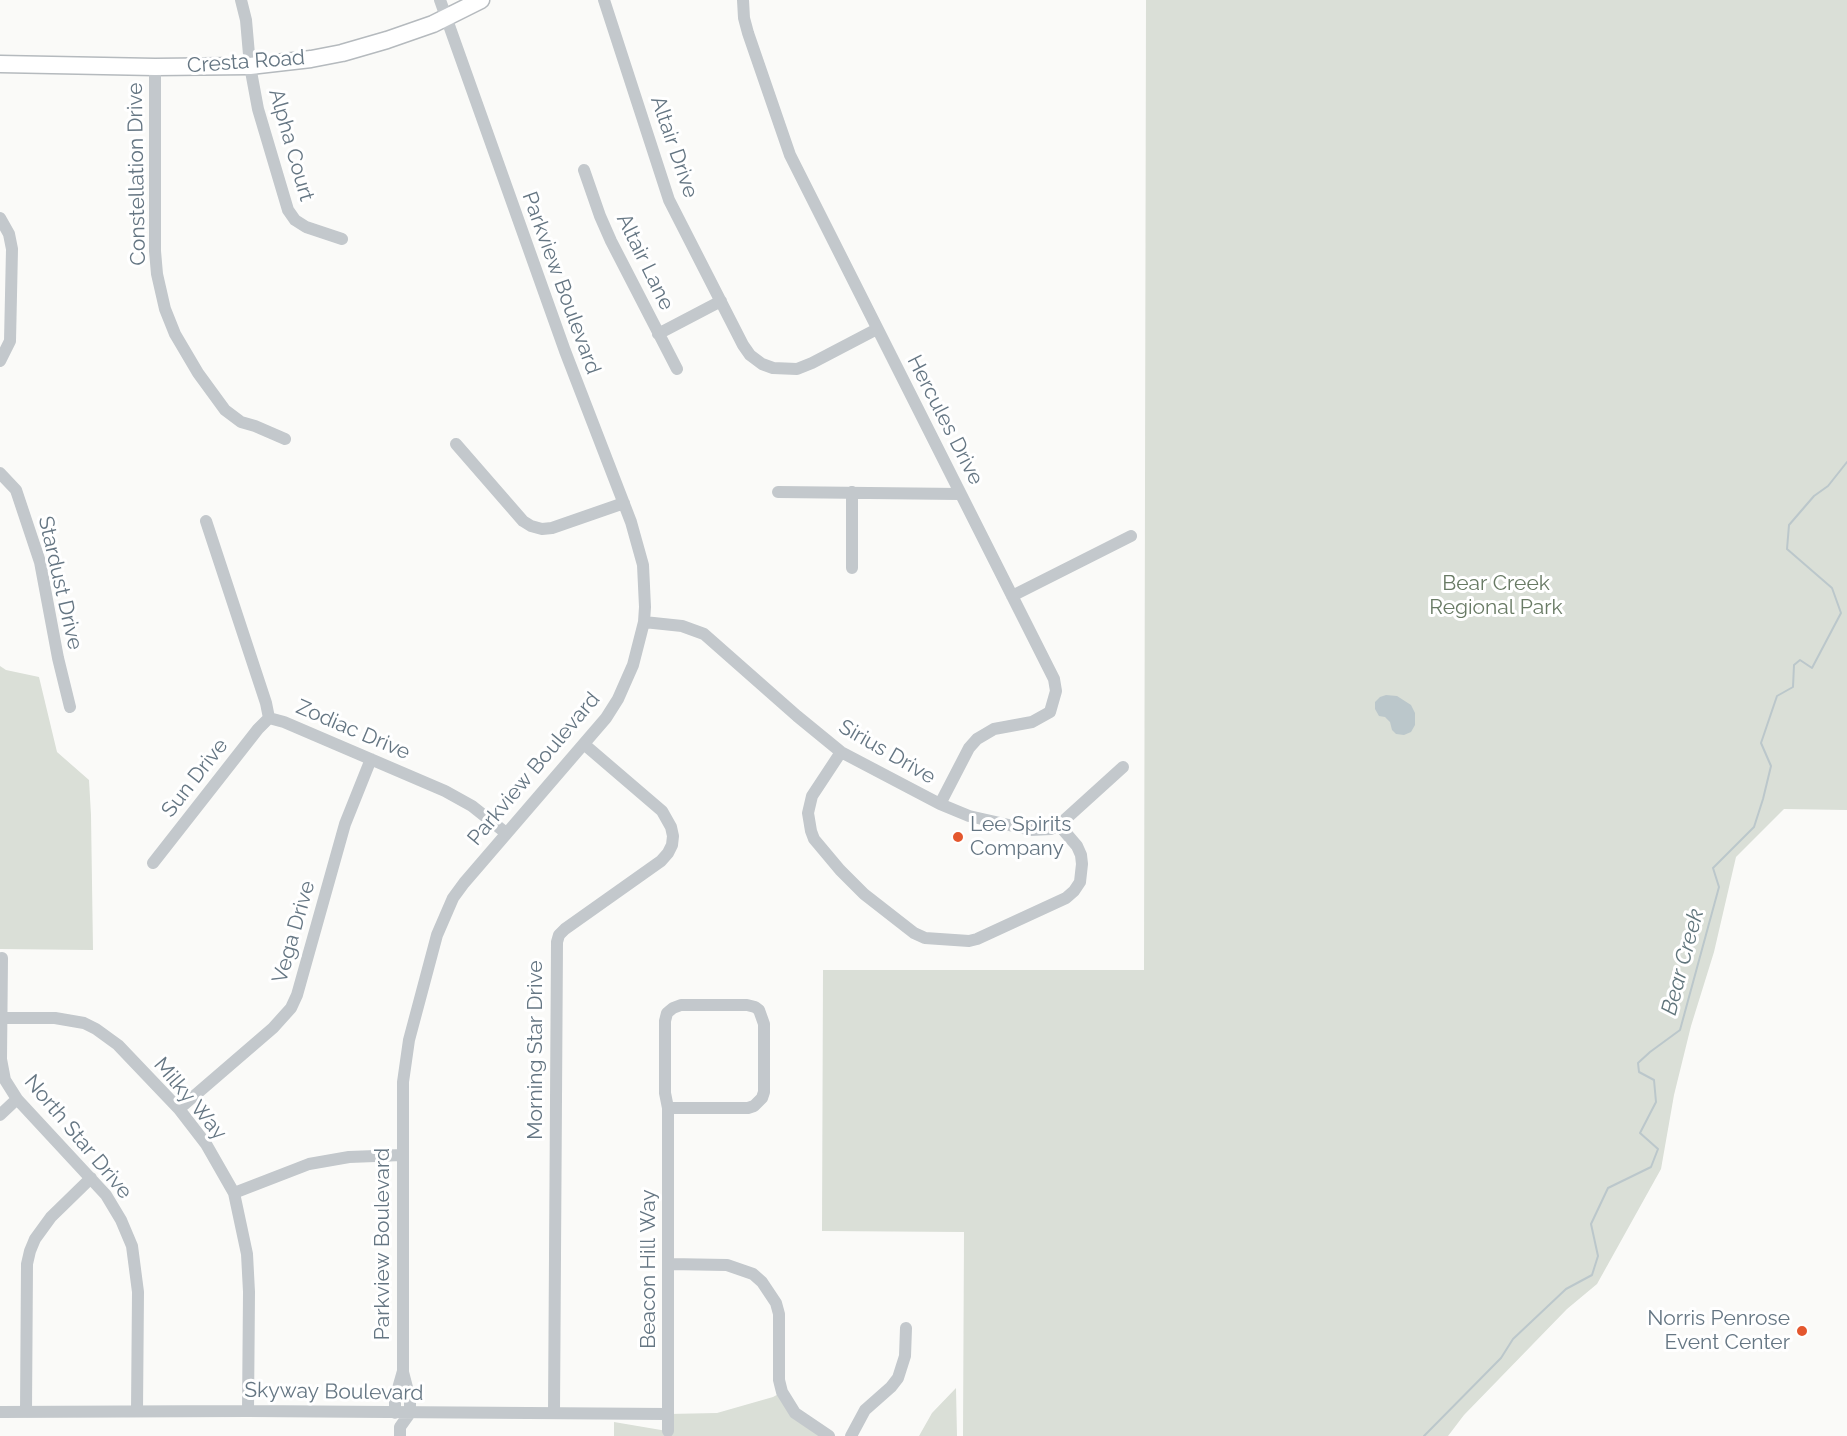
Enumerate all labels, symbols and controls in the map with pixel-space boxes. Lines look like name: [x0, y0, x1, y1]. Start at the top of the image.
street label: Cresta Road: [186, 45, 306, 79]
street label: Constellation Drive: [123, 82, 151, 266]
street label: Alpha Court: [263, 86, 319, 204]
street label: Altair Drive: [645, 93, 703, 201]
street label: Parkview Boulevard: [516, 188, 606, 378]
street label: Altair Lane: [611, 210, 679, 314]
street label: Hercules Drive: [901, 351, 989, 489]
street label: Stardust Drive: [32, 514, 88, 652]
park label: Bear Creek Regional Park: [1429, 571, 1563, 621]
street label: Parkview Boulevard: [463, 687, 605, 851]
street label: Zodiac Drive: [292, 695, 414, 765]
street label: Sirius Drive: [834, 714, 940, 790]
street label: Sun Drive: [156, 734, 234, 822]
place label: Lee Spirits Company: [970, 812, 1071, 862]
marker: Lee Spirits Company: [951, 830, 965, 844]
street label: Vega Drive: [267, 878, 321, 986]
water label: Bear Creek: [1656, 906, 1710, 1018]
street label: Morning Star Drive: [523, 960, 549, 1140]
street label: Milky Way: [148, 1053, 232, 1145]
street label: North Star Drive: [19, 1070, 137, 1204]
street label: Parkview Boulevard: [370, 1148, 396, 1340]
street label: Beacon Hill Way: [636, 1189, 662, 1349]
place label: Norris Penrose Event Center: [1647, 1306, 1790, 1356]
marker: Norris Penrose Event Center: [1795, 1324, 1809, 1338]
street label: Skyway Boulevard: [244, 1378, 424, 1406]

